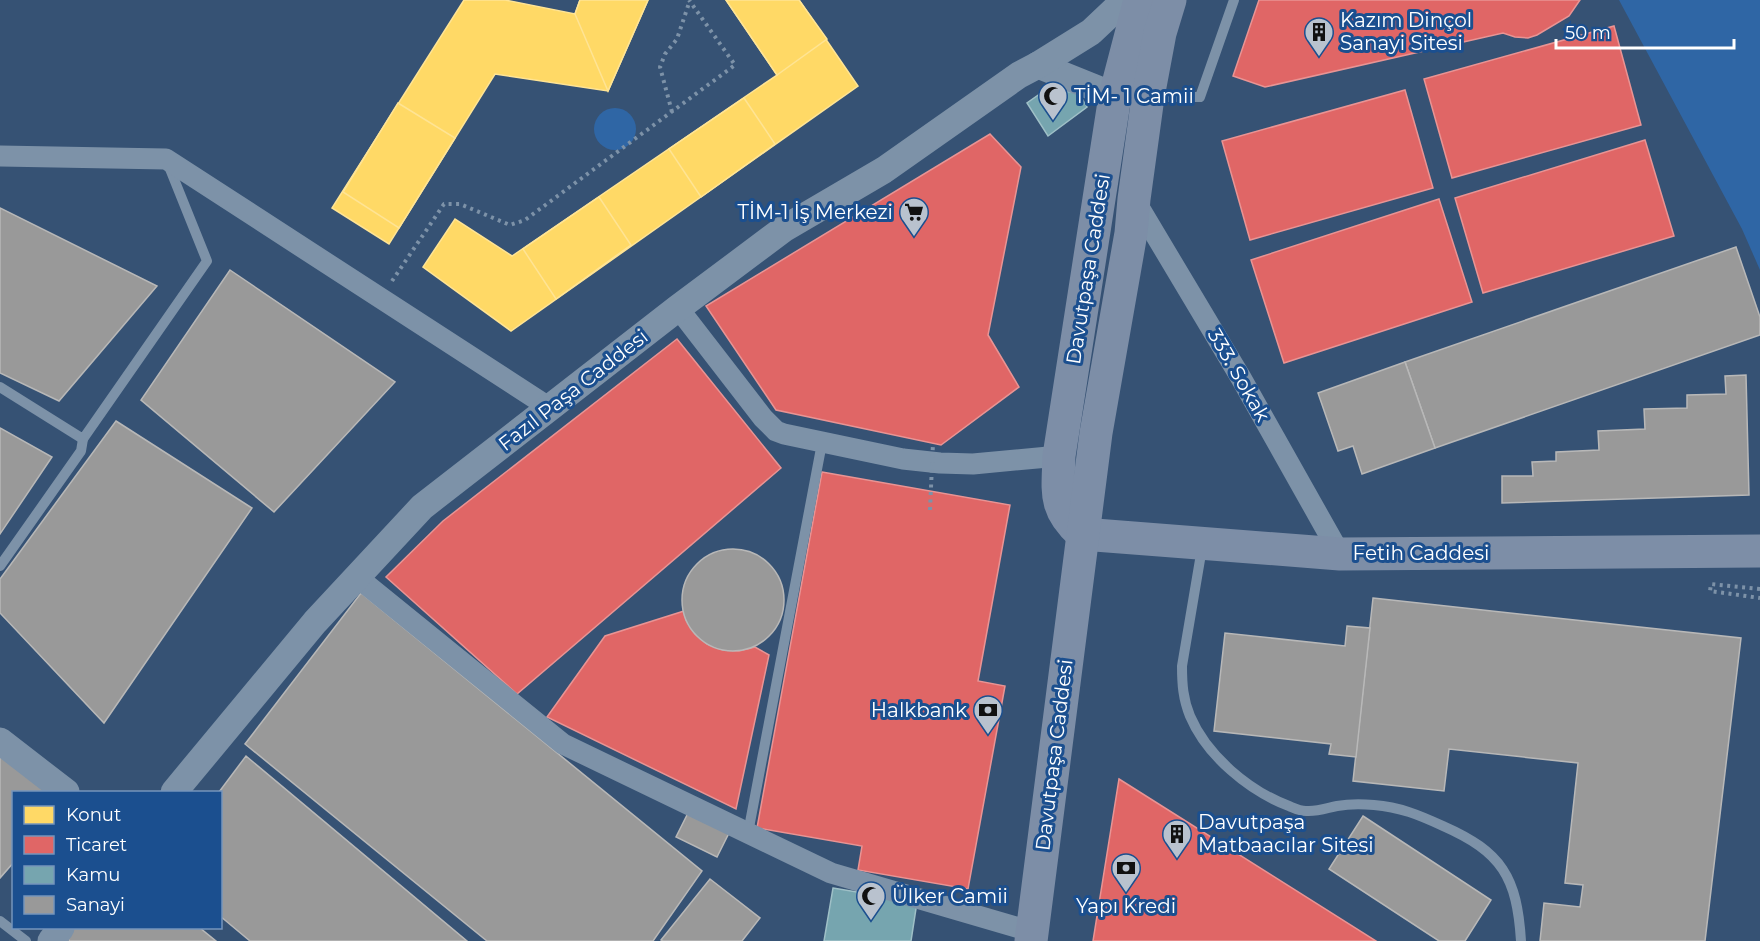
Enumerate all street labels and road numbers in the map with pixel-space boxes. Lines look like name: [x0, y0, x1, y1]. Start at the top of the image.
street label: Davutpaşa Caddesi: [1061, 172, 1115, 366]
street label: Fazıl Paşa Caddesi: [493, 324, 653, 456]
street label: 333. Sokak: [1203, 324, 1275, 426]
street label: Fetih Caddesi: [1353, 541, 1489, 565]
street label: Davutpaşa Caddesi: [1030, 658, 1078, 852]

